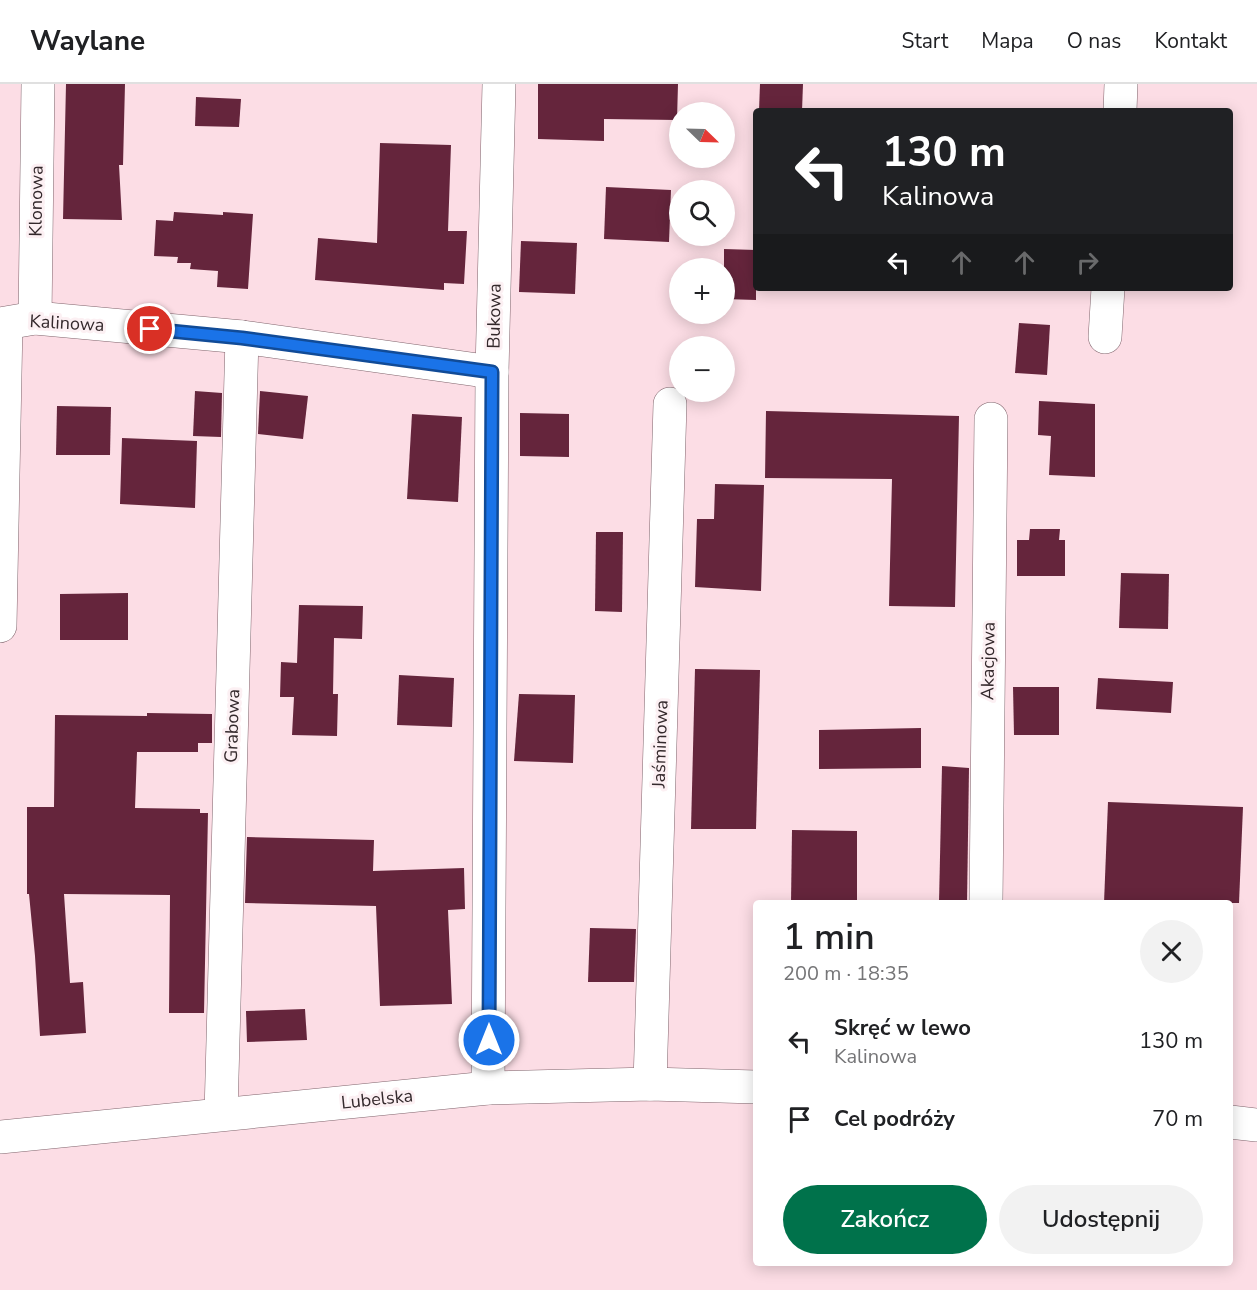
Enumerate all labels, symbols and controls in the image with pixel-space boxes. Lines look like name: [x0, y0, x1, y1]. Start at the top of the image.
text: Waylane: [30, 22, 145, 60]
text: Start: [902, 27, 948, 55]
text: Mapa: [981, 27, 1034, 55]
text: O nas: [1067, 27, 1121, 55]
text: Kontakt: [1154, 27, 1227, 55]
north arrow: [669, 102, 735, 168]
map controls: [669, 102, 735, 402]
text: 130 m: [882, 124, 1006, 181]
icon: left: [783, 132, 861, 210]
street label: Klonowa: [23, 165, 49, 237]
text: Kalinowa: [882, 178, 994, 215]
button: search: [669, 180, 735, 246]
icon: left: [882, 246, 915, 279]
icon: ahead: [945, 246, 978, 279]
icon: ahead: [1008, 246, 1041, 279]
icon: right: [1071, 246, 1104, 279]
button: +: [669, 258, 735, 324]
street label: Bukowa: [481, 283, 507, 349]
pin: [124, 303, 175, 354]
street label: Kalinowa: [29, 309, 105, 337]
icon: arrive: [133, 312, 166, 345]
button: −: [669, 336, 735, 402]
street label: Akacjowa: [975, 622, 1001, 700]
street label: Grabowa: [219, 689, 245, 763]
street label: Jaśminowa: [646, 699, 674, 790]
text: 1 min: [783, 913, 875, 962]
button: close: [1140, 920, 1203, 983]
text: 200 m · 18:35: [783, 960, 909, 987]
position arrow: [457, 1008, 521, 1072]
text: Skręć w lewo: [834, 1013, 971, 1043]
icon: left: [783, 1025, 816, 1058]
text: 130 m: [1139, 1026, 1203, 1056]
text: Kalinowa: [834, 1043, 917, 1070]
street label: Lubelska: [340, 1083, 414, 1115]
icon: arrive: [783, 1103, 816, 1136]
text: Cel podróży: [834, 1104, 955, 1134]
text: 70 m: [1152, 1104, 1203, 1134]
button: Zakończ: [783, 1185, 987, 1254]
button: Udostępnij: [999, 1185, 1203, 1254]

